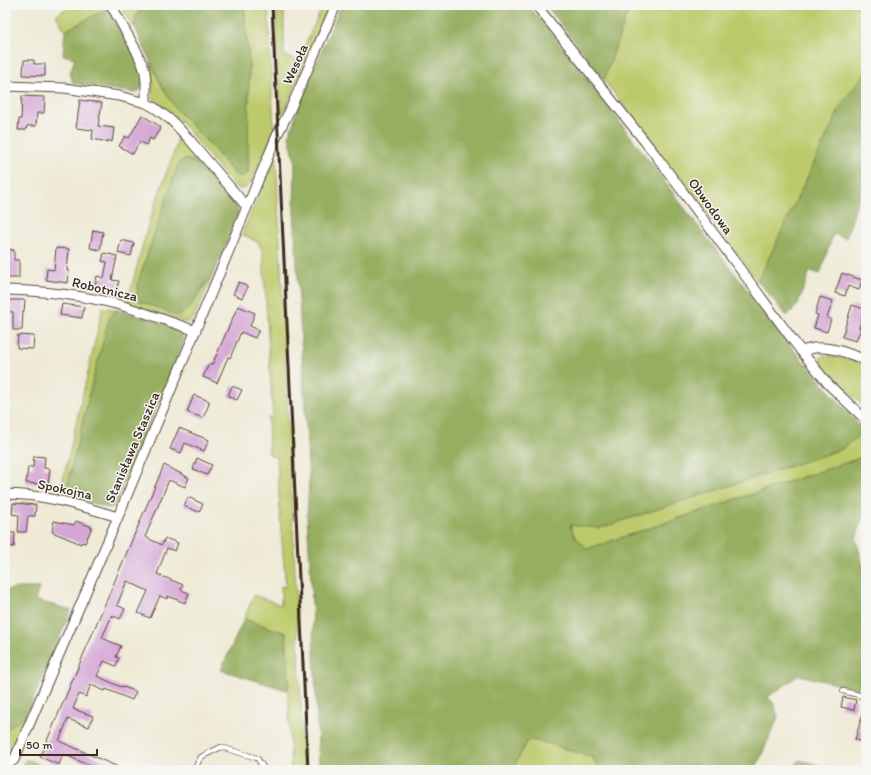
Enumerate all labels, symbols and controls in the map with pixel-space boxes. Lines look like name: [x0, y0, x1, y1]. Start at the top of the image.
street label: Wesoła: [279, 41, 312, 87]
street label: Obwodowa: [684, 175, 737, 238]
street label: Robotnicza: [70, 274, 140, 305]
street label: Stanisława Staszica: [101, 388, 164, 505]
street label: Spokojna: [36, 475, 94, 504]
scale bar: [20, 731, 97, 757]
text: 50 m: [26, 738, 52, 752]

